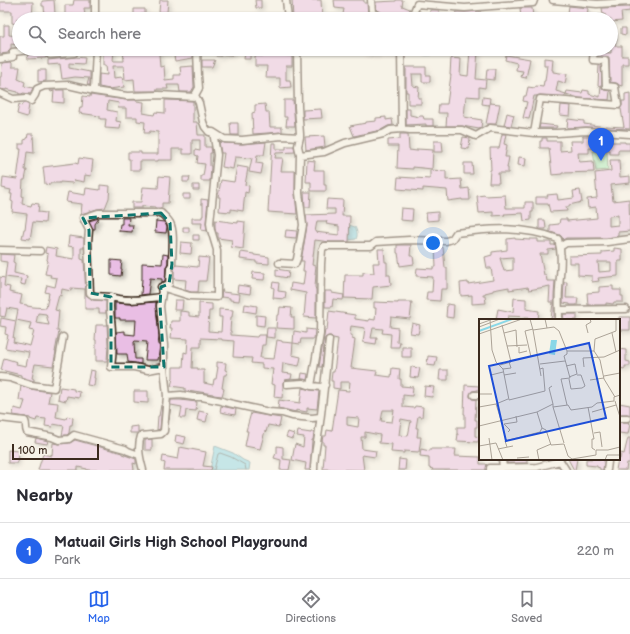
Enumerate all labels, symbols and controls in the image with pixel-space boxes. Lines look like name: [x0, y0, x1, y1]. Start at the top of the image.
search box: [12, 12, 618, 56]
icon: search: [26, 23, 48, 45]
text: Search here: [58, 25, 141, 44]
pin: 1: [588, 128, 614, 161]
your location: [423, 233, 443, 253]
inset map: [479, 319, 620, 460]
scale bar: [12, 442, 99, 461]
text: 100 m: [18, 444, 47, 457]
text: Nearby: [16, 486, 73, 506]
text: Matuail Girls High School Playground: [54, 533, 308, 552]
text: 1: [26, 543, 32, 559]
text: 220 m: [577, 543, 614, 559]
text: Park: [54, 552, 80, 568]
tab: Map: [88, 588, 110, 625]
tab: Directions: [285, 588, 336, 625]
tab: Saved: [511, 588, 542, 625]

